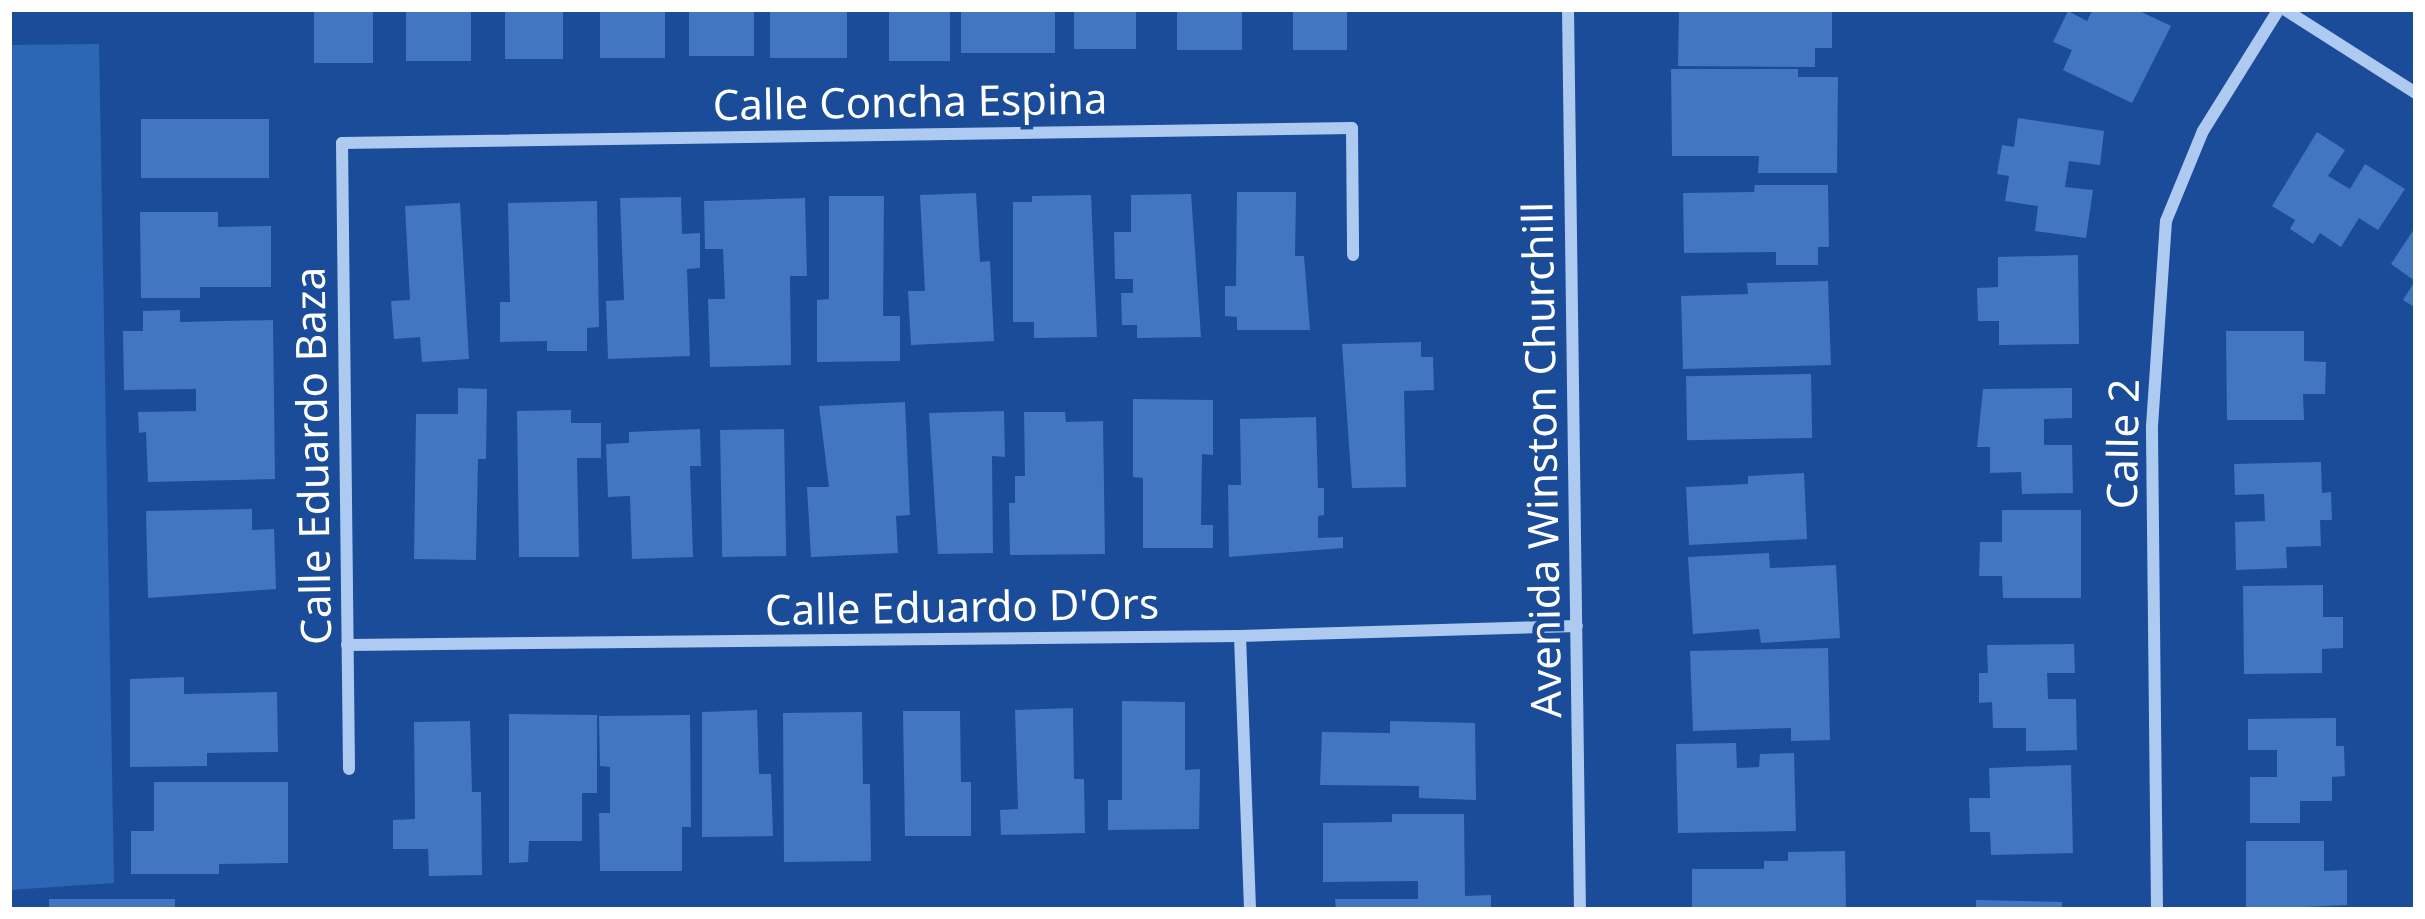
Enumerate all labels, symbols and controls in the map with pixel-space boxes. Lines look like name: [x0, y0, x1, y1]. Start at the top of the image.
street label: Calle Concha Espina: [712, 72, 1108, 130]
street label: Avenida Winston Churchill: [1511, 202, 1571, 718]
street label: Calle Eduardo Baza: [284, 267, 340, 645]
street label: Calle 2: [2096, 378, 2148, 510]
street label: Calle Eduardo D'Ors: [765, 577, 1159, 635]

